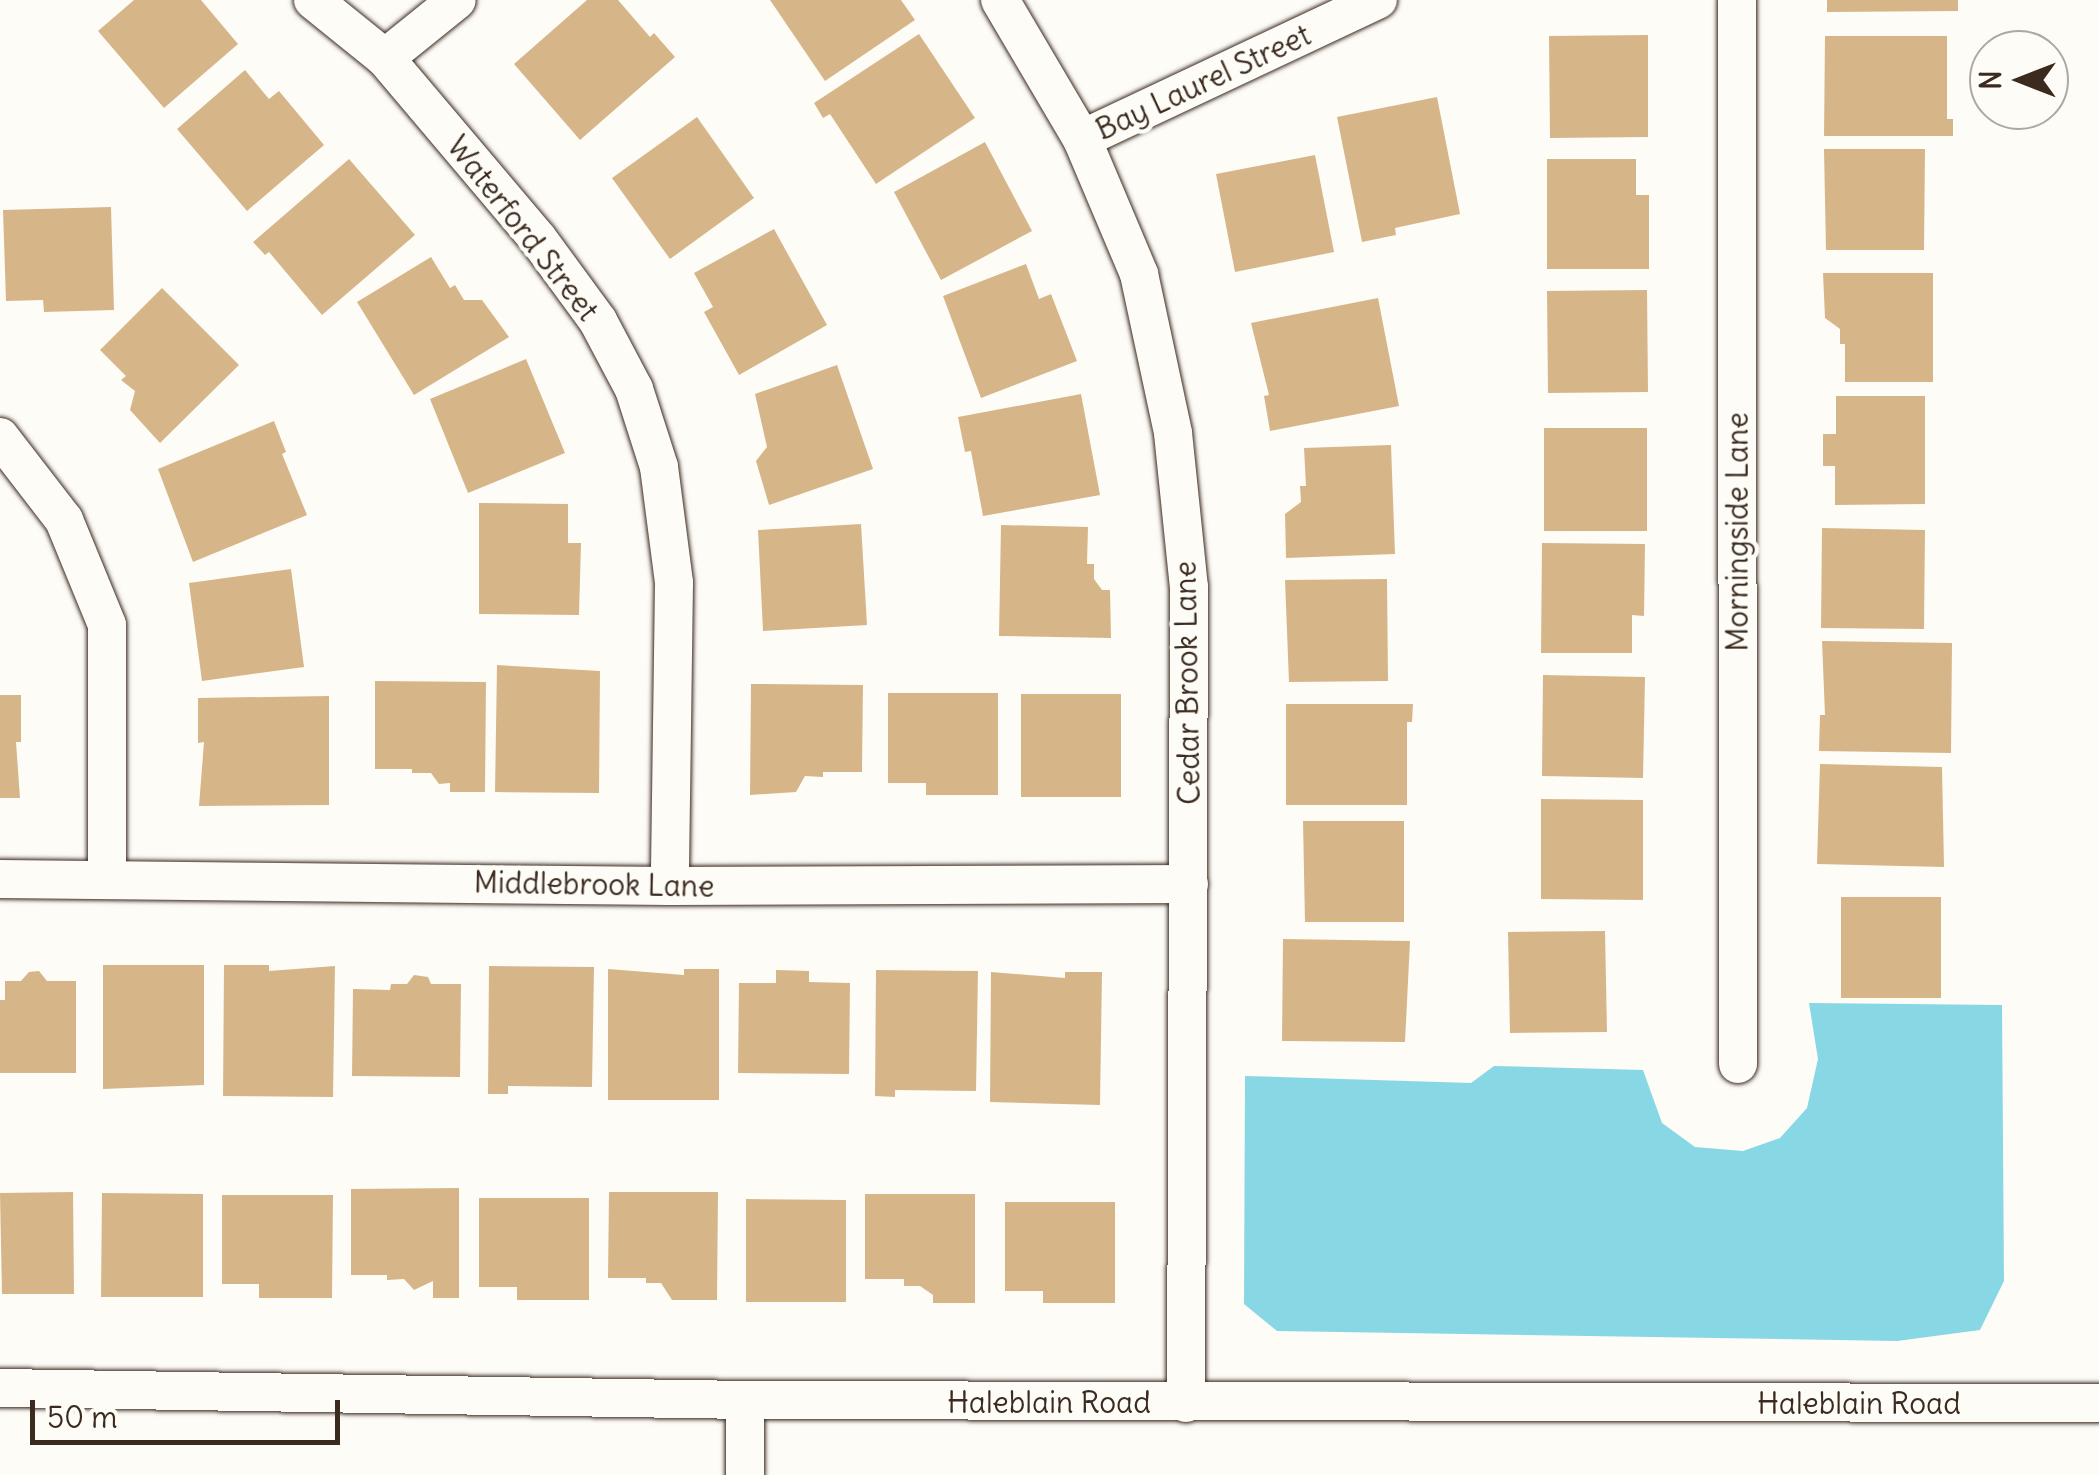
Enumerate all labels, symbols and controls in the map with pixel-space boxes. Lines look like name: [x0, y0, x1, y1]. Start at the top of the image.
street label: Bay Laurel Street: [1090, 16, 1316, 148]
north arrow: [1969, 30, 2069, 130]
text: N: [1973, 70, 2009, 90]
street label: Waterford Street: [440, 128, 606, 328]
street label: Morningside Lane: [1719, 412, 1755, 652]
street label: Cedar Brook Lane: [1167, 561, 1207, 805]
street label: Middlebrook Lane: [473, 864, 715, 904]
scale bar: [35, 1380, 345, 1442]
street label: Haleblain Road: [947, 1384, 1151, 1420]
street label: Haleblain Road: [1757, 1385, 1961, 1421]
text: 50 m: [47, 1398, 117, 1436]

